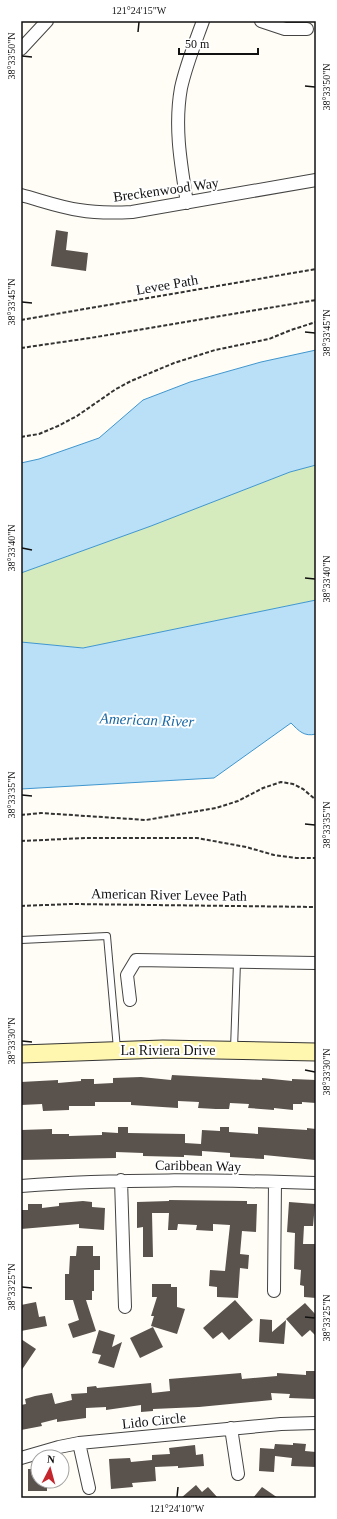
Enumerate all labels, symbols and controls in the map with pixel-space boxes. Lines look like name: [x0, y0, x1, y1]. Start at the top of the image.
text: 121°24'15"W: [112, 5, 167, 16]
scale bar: [179, 30, 258, 56]
text: 38°33'50"N: [6, 32, 17, 80]
text: 50 m: [185, 37, 210, 51]
text: 38°33'50"N: [321, 63, 332, 111]
street label: Breckenwood Way: [112, 175, 220, 205]
street label: Levee Path: [135, 272, 199, 298]
text: 38°33'45"N: [6, 278, 17, 326]
text: 38°33'45"N: [321, 309, 332, 357]
text: 38°33'40"N: [6, 524, 17, 572]
text: 38°33'40"N: [321, 555, 332, 603]
water label: American River: [98, 710, 195, 730]
text: 38°33'35"N: [6, 771, 17, 819]
text: 38°33'35"N: [321, 801, 332, 849]
street label: American River Levee Path: [91, 886, 247, 904]
text: 38°33'30"N: [6, 1017, 17, 1065]
street label: La Riviera Drive: [121, 1043, 215, 1058]
text: 38°33'30"N: [321, 1048, 332, 1096]
street label: Caribbean Way: [155, 1158, 241, 1174]
text: 38°33'25"N: [6, 1263, 17, 1311]
text: 38°33'25"N: [321, 1294, 332, 1342]
street label: Lido Circle: [121, 1410, 187, 1432]
north arrow: [30, 1449, 70, 1489]
text: N: [46, 1453, 56, 1465]
text: 121°24'10"W: [150, 1503, 205, 1514]

